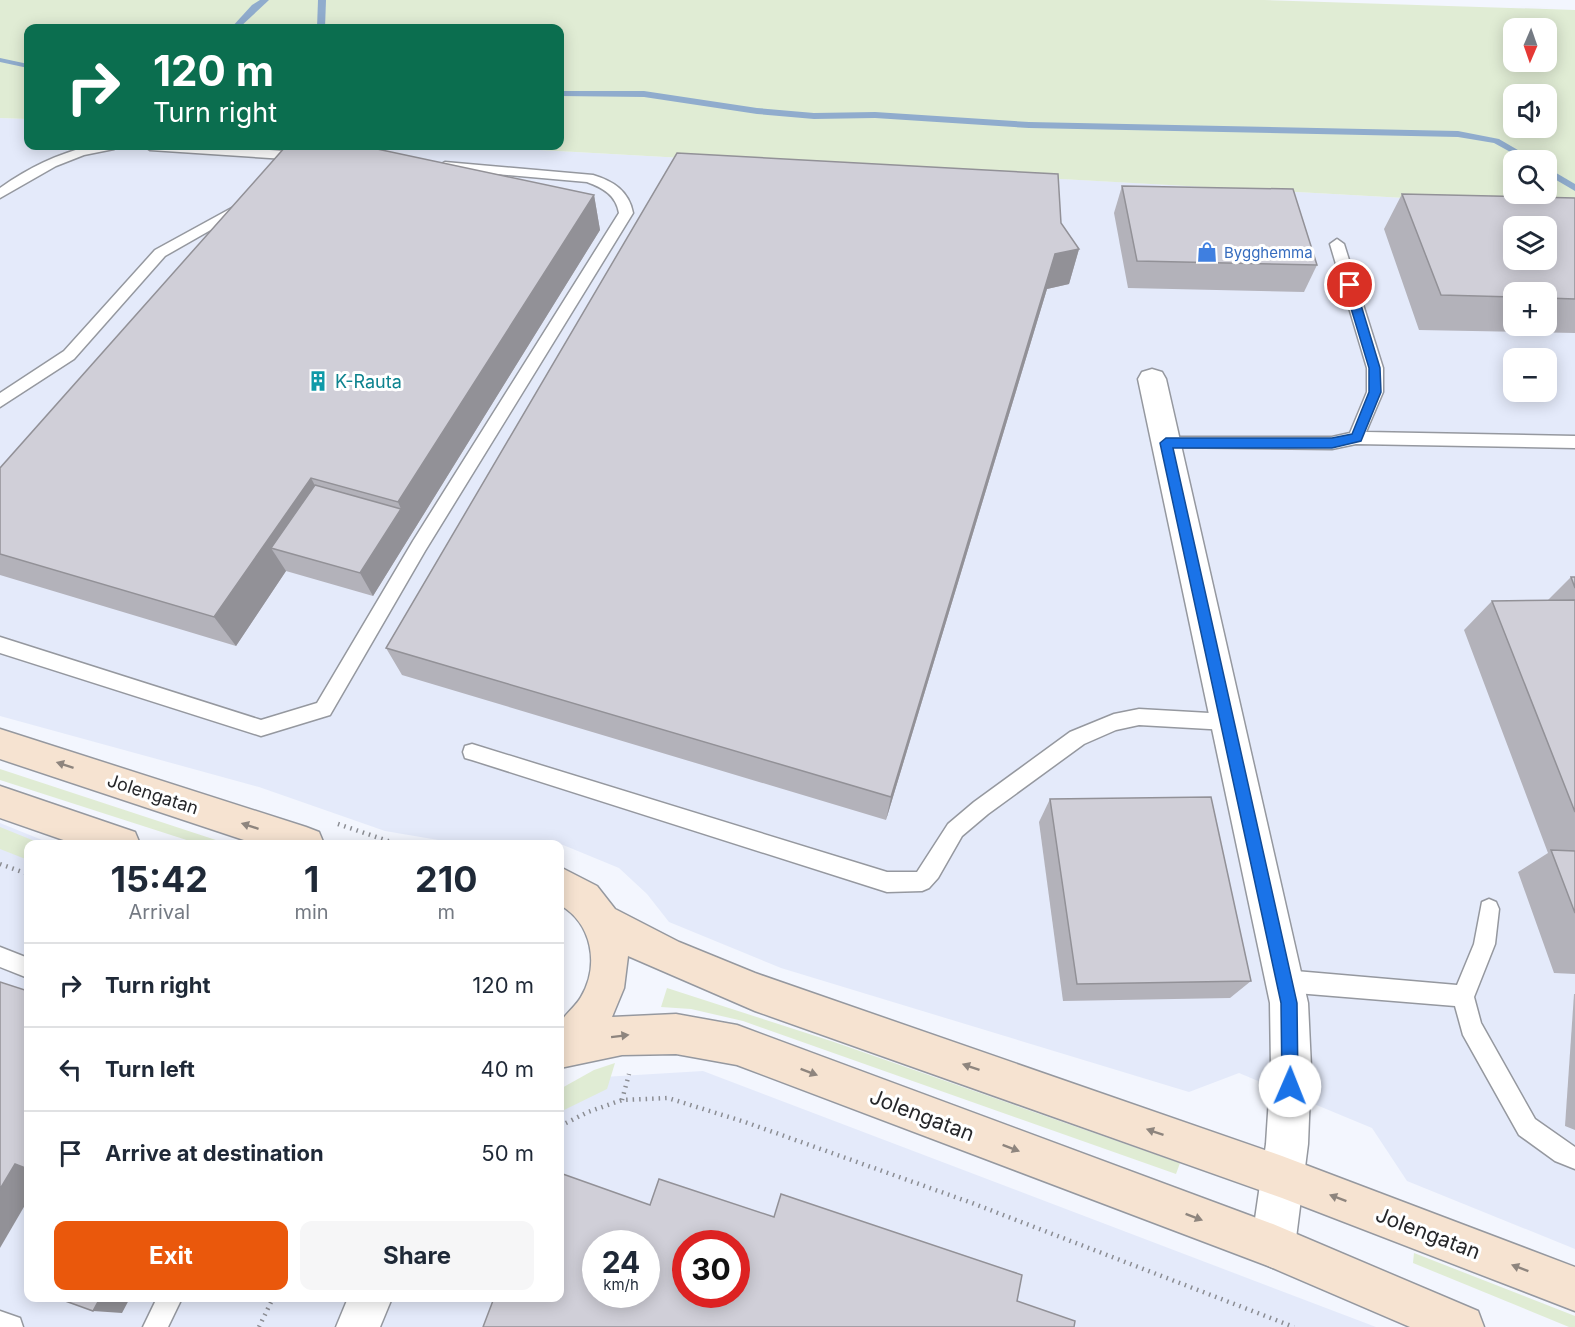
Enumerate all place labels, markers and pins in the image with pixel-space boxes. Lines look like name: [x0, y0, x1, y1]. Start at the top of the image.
shop icon: Bygghemma: [1195, 240, 1219, 264]
place label: Bygghemma: [1224, 243, 1313, 262]
pin: [1324, 259, 1375, 310]
building icon: K-Rauta: [306, 369, 330, 393]
place label: K-Rauta: [335, 371, 402, 392]

